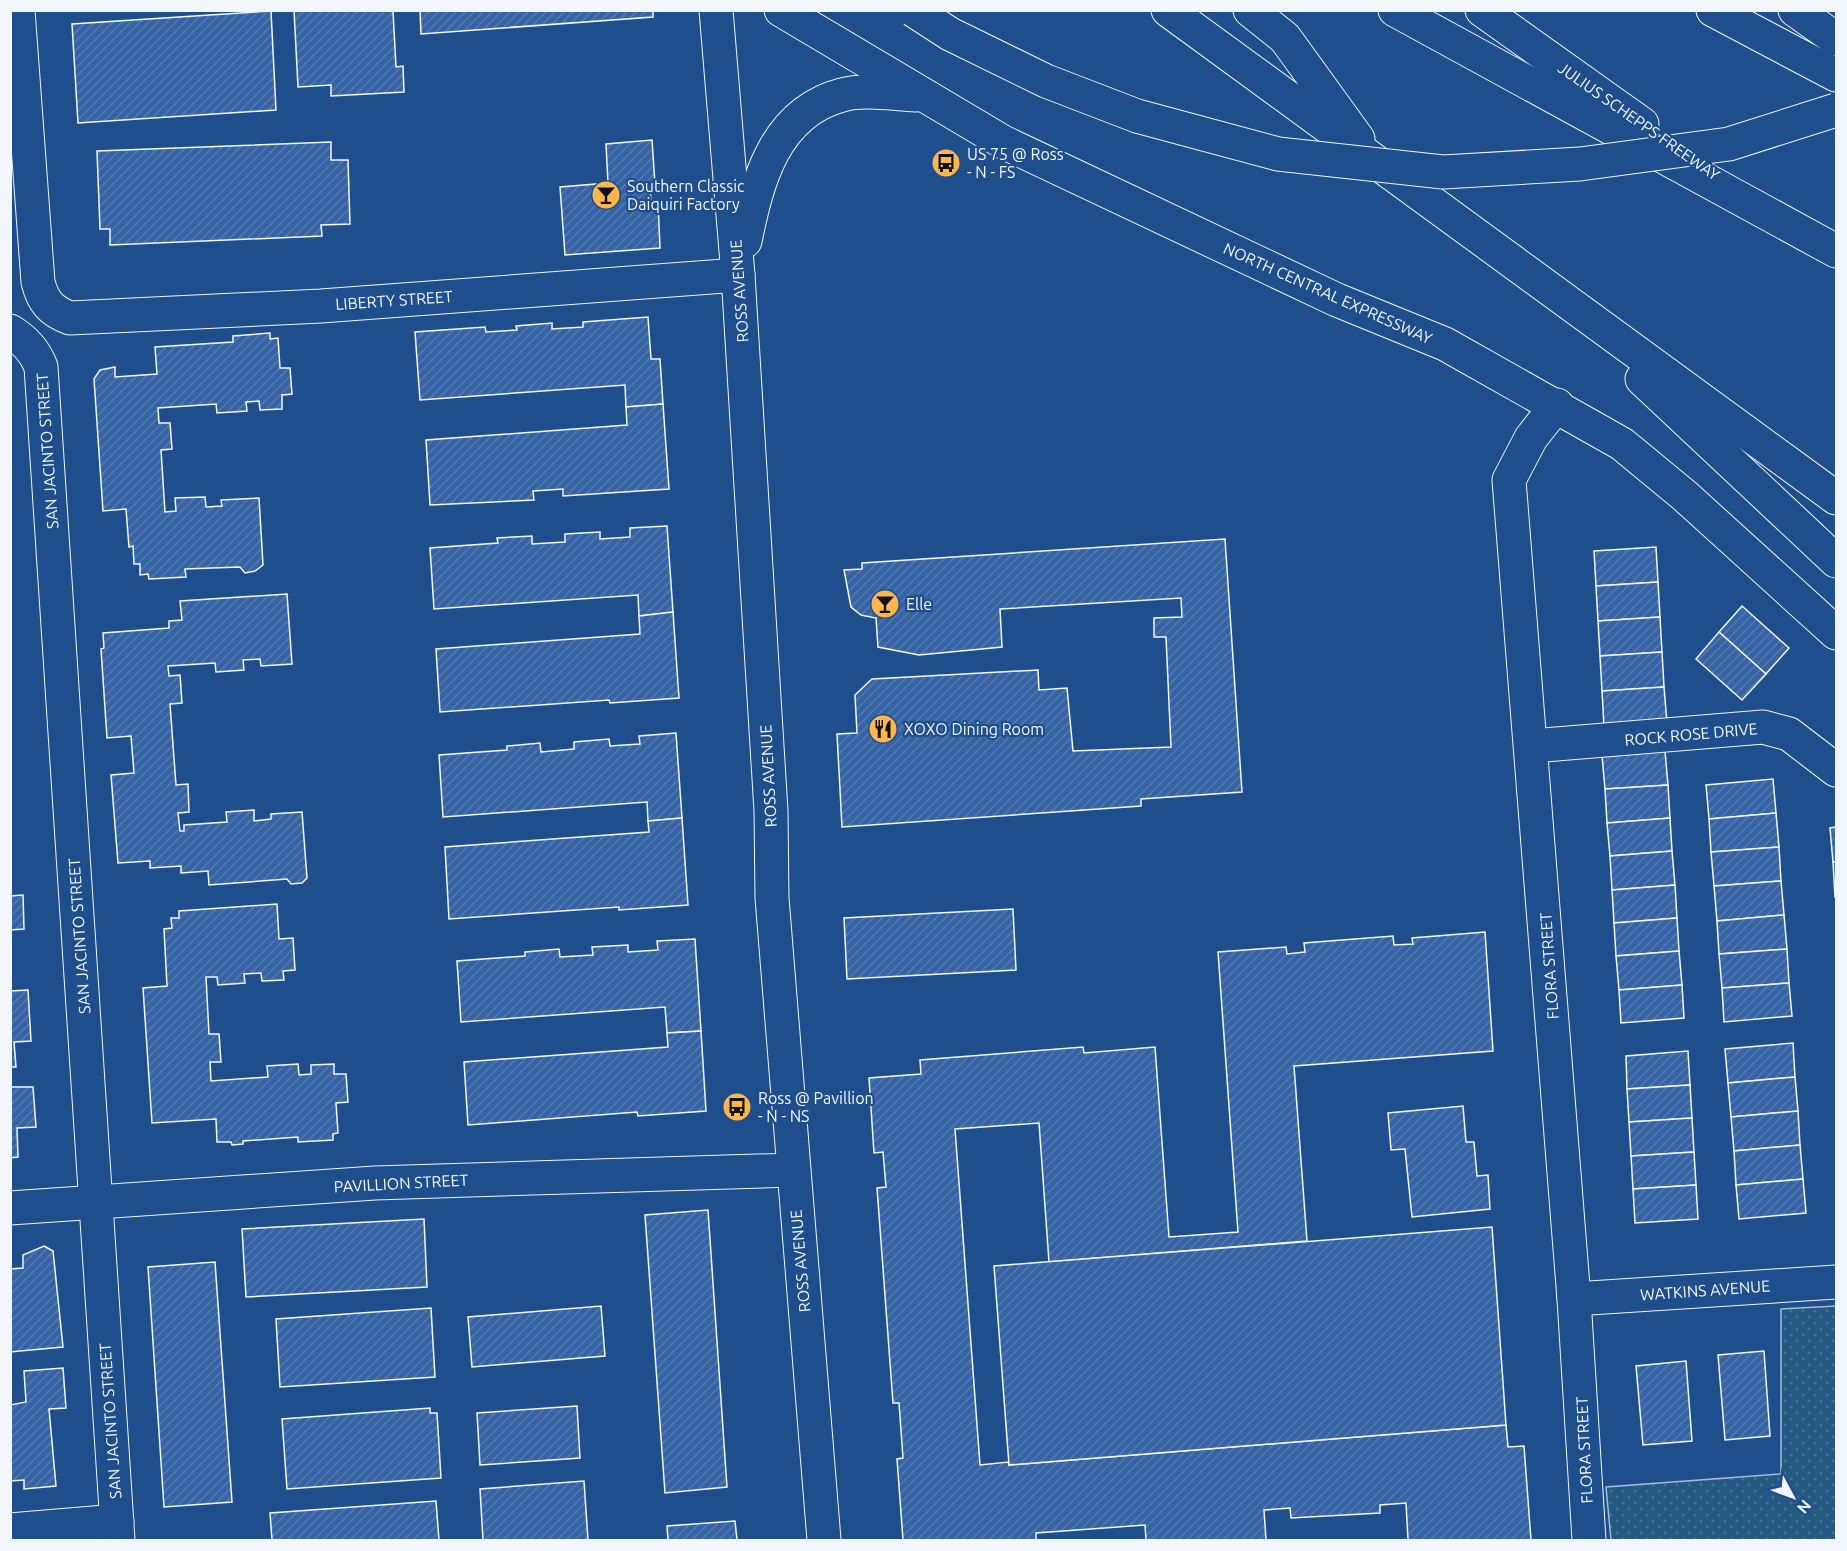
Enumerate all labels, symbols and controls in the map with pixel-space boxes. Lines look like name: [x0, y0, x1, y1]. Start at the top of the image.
street label: JULIUS SCHEPPS FREEWAY: [1555, 58, 1724, 184]
place label: US 75 @ Ross - N - FS: [967, 145, 1064, 181]
bus stop icon: US 75 @ Ross - N - FS: [930, 147, 962, 179]
place label: Southern Classic Daiquiri Factory: [627, 177, 745, 213]
bar icon: Southern Classic Daiquiri Factory: [590, 179, 622, 211]
street label: ROSS AVENUE: [726, 239, 752, 343]
street label: NORTH CENTRAL EXPRESSWAY: [1221, 239, 1436, 348]
street label: LIBERTY STREET: [335, 287, 453, 313]
street label: SAN JACINTO STREET: [33, 372, 61, 529]
bar icon: Elle: [869, 588, 901, 620]
place label: Elle: [906, 595, 932, 613]
restaurant icon: XOXO Dining Room: [867, 713, 899, 745]
street label: ROCK ROSE DRIVE: [1624, 719, 1758, 749]
place label: XOXO Dining Room: [904, 720, 1044, 738]
street label: ROSS AVENUE: [756, 724, 780, 828]
street label: SAN JACINTO STREET: [65, 857, 93, 1014]
street label: FLORA STREET: [1536, 912, 1562, 1020]
place label: Ross @ Pavillion - N - NS: [758, 1089, 874, 1125]
bus stop icon: Ross @ Pavillion - N - NS: [721, 1091, 753, 1123]
street label: PAVILLION STREET: [333, 1170, 469, 1196]
street label: ROSS AVENUE: [787, 1209, 813, 1313]
street label: WATKINS AVENUE: [1639, 1276, 1771, 1304]
street label: SAN JACINTO STREET: [96, 1342, 124, 1499]
street label: FLORA STREET: [1572, 1396, 1596, 1504]
north arrow: [1763, 1467, 1823, 1527]
text: N: [1794, 1496, 1815, 1517]

